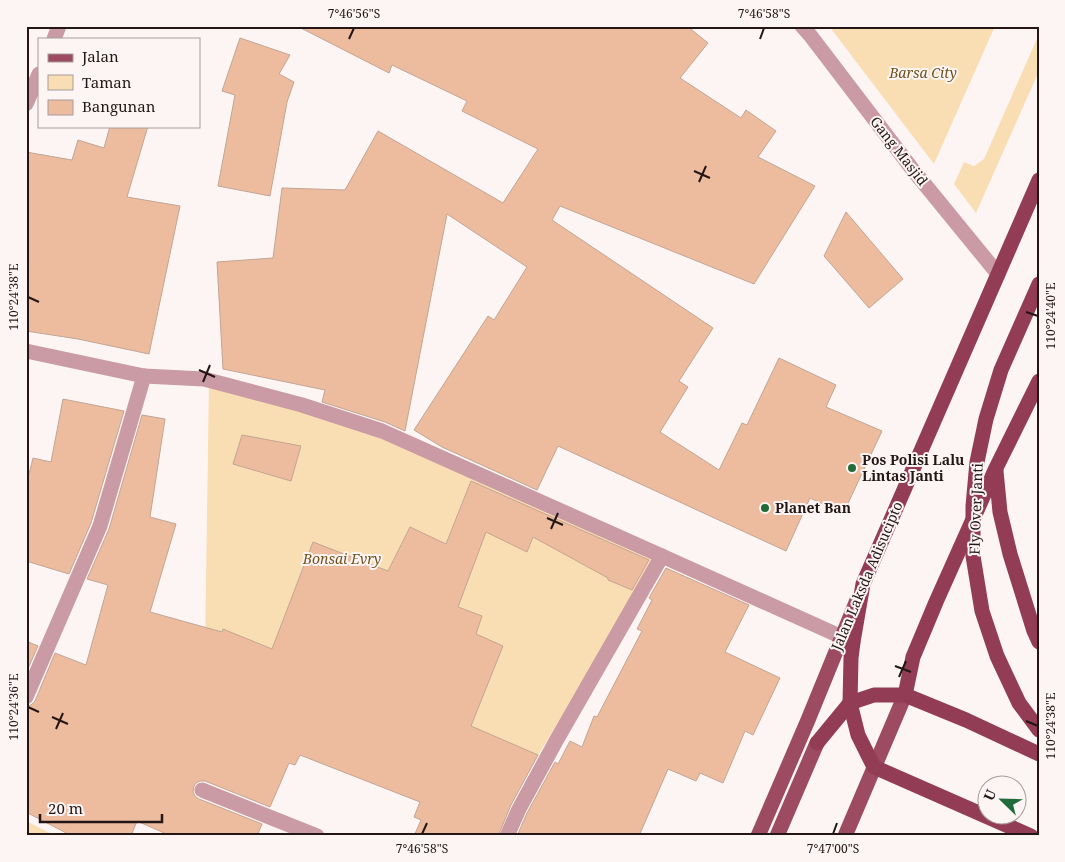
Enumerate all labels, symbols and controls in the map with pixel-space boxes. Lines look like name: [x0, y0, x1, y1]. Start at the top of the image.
text: 7°46'56"S: [328, 5, 380, 22]
text: 7°46'58"S: [738, 5, 790, 22]
legend: [38, 38, 200, 128]
text: Jalan: [81, 46, 119, 66]
park label: Barsa City: [888, 63, 957, 82]
text: Taman: [82, 72, 132, 92]
text: Bangunan: [82, 96, 156, 116]
street label: Gang Masjid: [866, 112, 933, 189]
text: 110°24'38"E: [5, 264, 22, 330]
text: 110°24'40"E: [1042, 283, 1059, 349]
place label: Pos Polisi Lalu Lintas Janti: [862, 450, 964, 485]
marker: Pos Polisi Lalu Lintas Janti: [846, 462, 858, 474]
street label: Fly Over Janti: [964, 462, 987, 555]
place label: Planet Ban: [775, 498, 851, 517]
street label: Jalan Laksda Adisucipto: [826, 499, 907, 654]
marker: Planet Ban: [759, 502, 771, 514]
park label: Bonsai Evry: [302, 549, 381, 568]
text: 110°24'36"E: [5, 674, 22, 740]
text: 110°24'38"E: [1042, 693, 1059, 759]
north arrow: [978, 774, 1028, 824]
text: U: [979, 786, 1001, 803]
scale bar: [40, 792, 162, 824]
text: 20 m: [48, 798, 83, 818]
text: 7°46'58"S: [396, 840, 448, 857]
text: 7°47'00"S: [807, 840, 859, 857]

